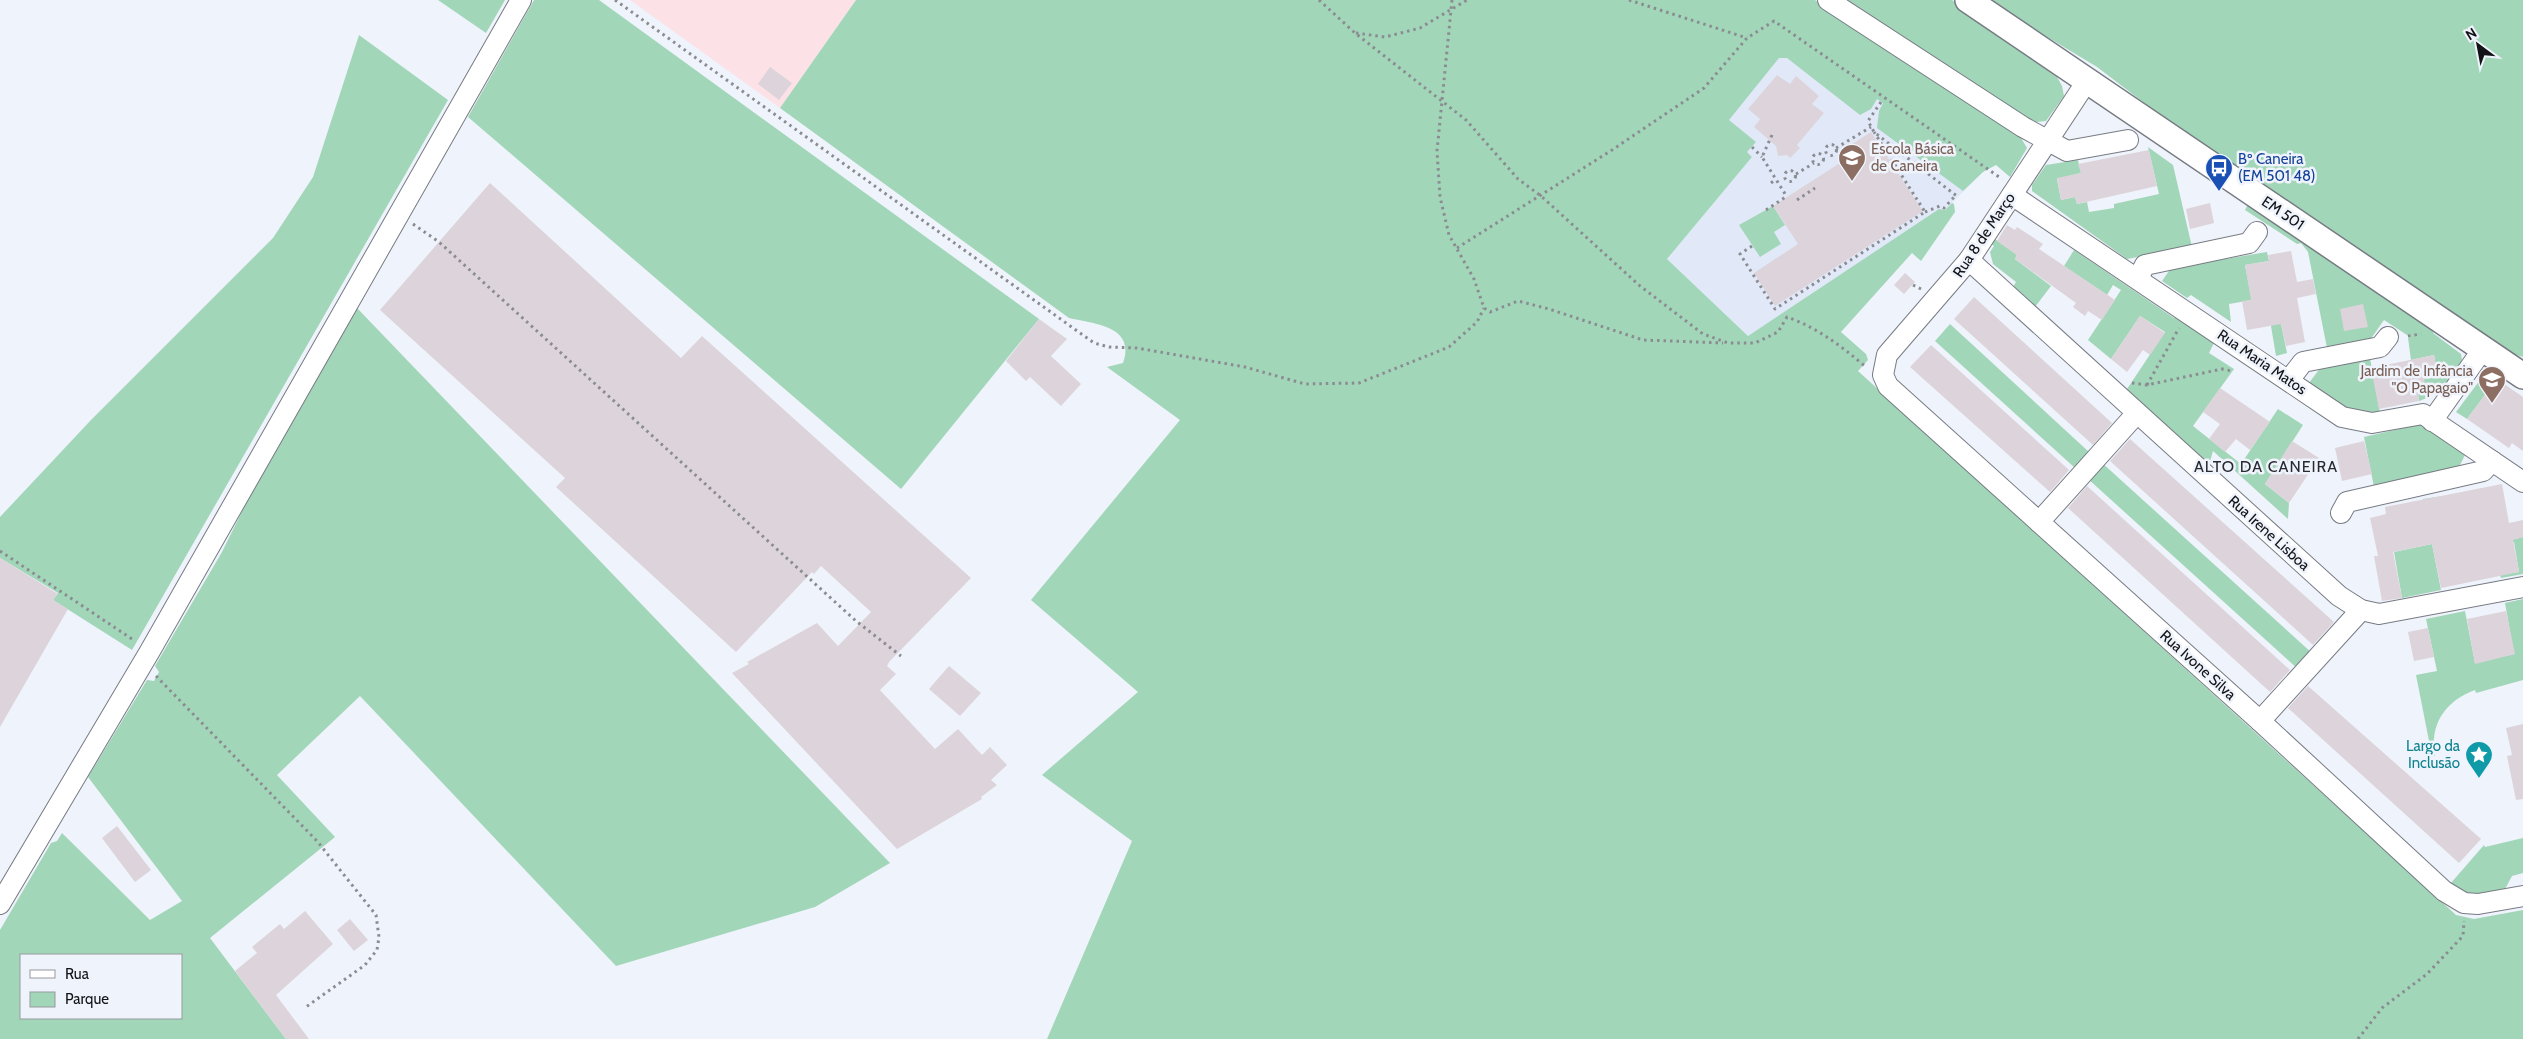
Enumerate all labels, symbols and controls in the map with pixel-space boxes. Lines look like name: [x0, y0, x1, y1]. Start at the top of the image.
north arrow: [2453, 20, 2503, 70]
text: N: [2462, 24, 2480, 44]
place label: Escola Básica de Caneira: [1871, 140, 1955, 175]
school or university icon: Escola Básica de Caneira: [1837, 143, 1867, 182]
place label: Bº Caneira (EM 501 48): [2238, 150, 2315, 185]
bus stop icon: Bº Caneira (EM 501 48): [2204, 153, 2234, 192]
street label: Rua 8 de Março: [1949, 189, 2019, 281]
street label: EM 501: [2258, 192, 2308, 234]
street label: Rua Maria Matos: [2214, 326, 2310, 398]
place label: Jardim de Infância "O Papagaio": [2360, 362, 2474, 397]
school or university icon: Jardim de Infância "O Papagaio": [2477, 365, 2507, 404]
district label: ALTO DA CANEIRA: [2194, 457, 2338, 476]
street label: Rua Irene Lisboa: [2225, 492, 2314, 575]
street label: Rua Ivone Silva: [2156, 626, 2240, 704]
place label: Largo da Inclusão: [2406, 737, 2461, 772]
place icon: Largo da Inclusão: [2464, 740, 2494, 779]
legend: [20, 954, 182, 1019]
text: Rua: [65, 965, 90, 983]
text: Parque: [65, 990, 109, 1008]

